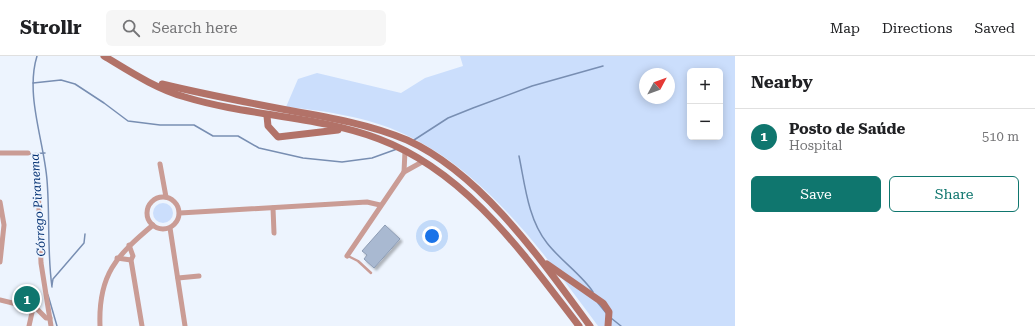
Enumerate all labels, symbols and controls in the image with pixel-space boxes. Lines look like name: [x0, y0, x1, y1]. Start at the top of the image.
search box: [106, 10, 386, 46]
text: Strollr: [20, 16, 82, 39]
icon: search: [120, 17, 142, 39]
text: Search here: [152, 19, 238, 37]
text: Map: [830, 20, 860, 36]
text: Directions: [882, 20, 952, 36]
text: Saved: [974, 20, 1015, 36]
north arrow: [639, 68, 675, 104]
map controls: [687, 68, 723, 140]
button: +: [687, 68, 723, 104]
text: Nearby: [751, 72, 813, 92]
button: −: [687, 104, 723, 140]
text: Posto de Saúde: [789, 120, 905, 138]
text: 1: [760, 129, 768, 144]
text: 510 m: [982, 129, 1019, 144]
text: Hospital: [789, 138, 842, 153]
water label: Córrego Piranema: [27, 153, 49, 257]
button: Save: [751, 176, 881, 212]
button: Share: [889, 176, 1019, 212]
your location: [422, 226, 442, 246]
pin: 1: [14, 284, 40, 314]

